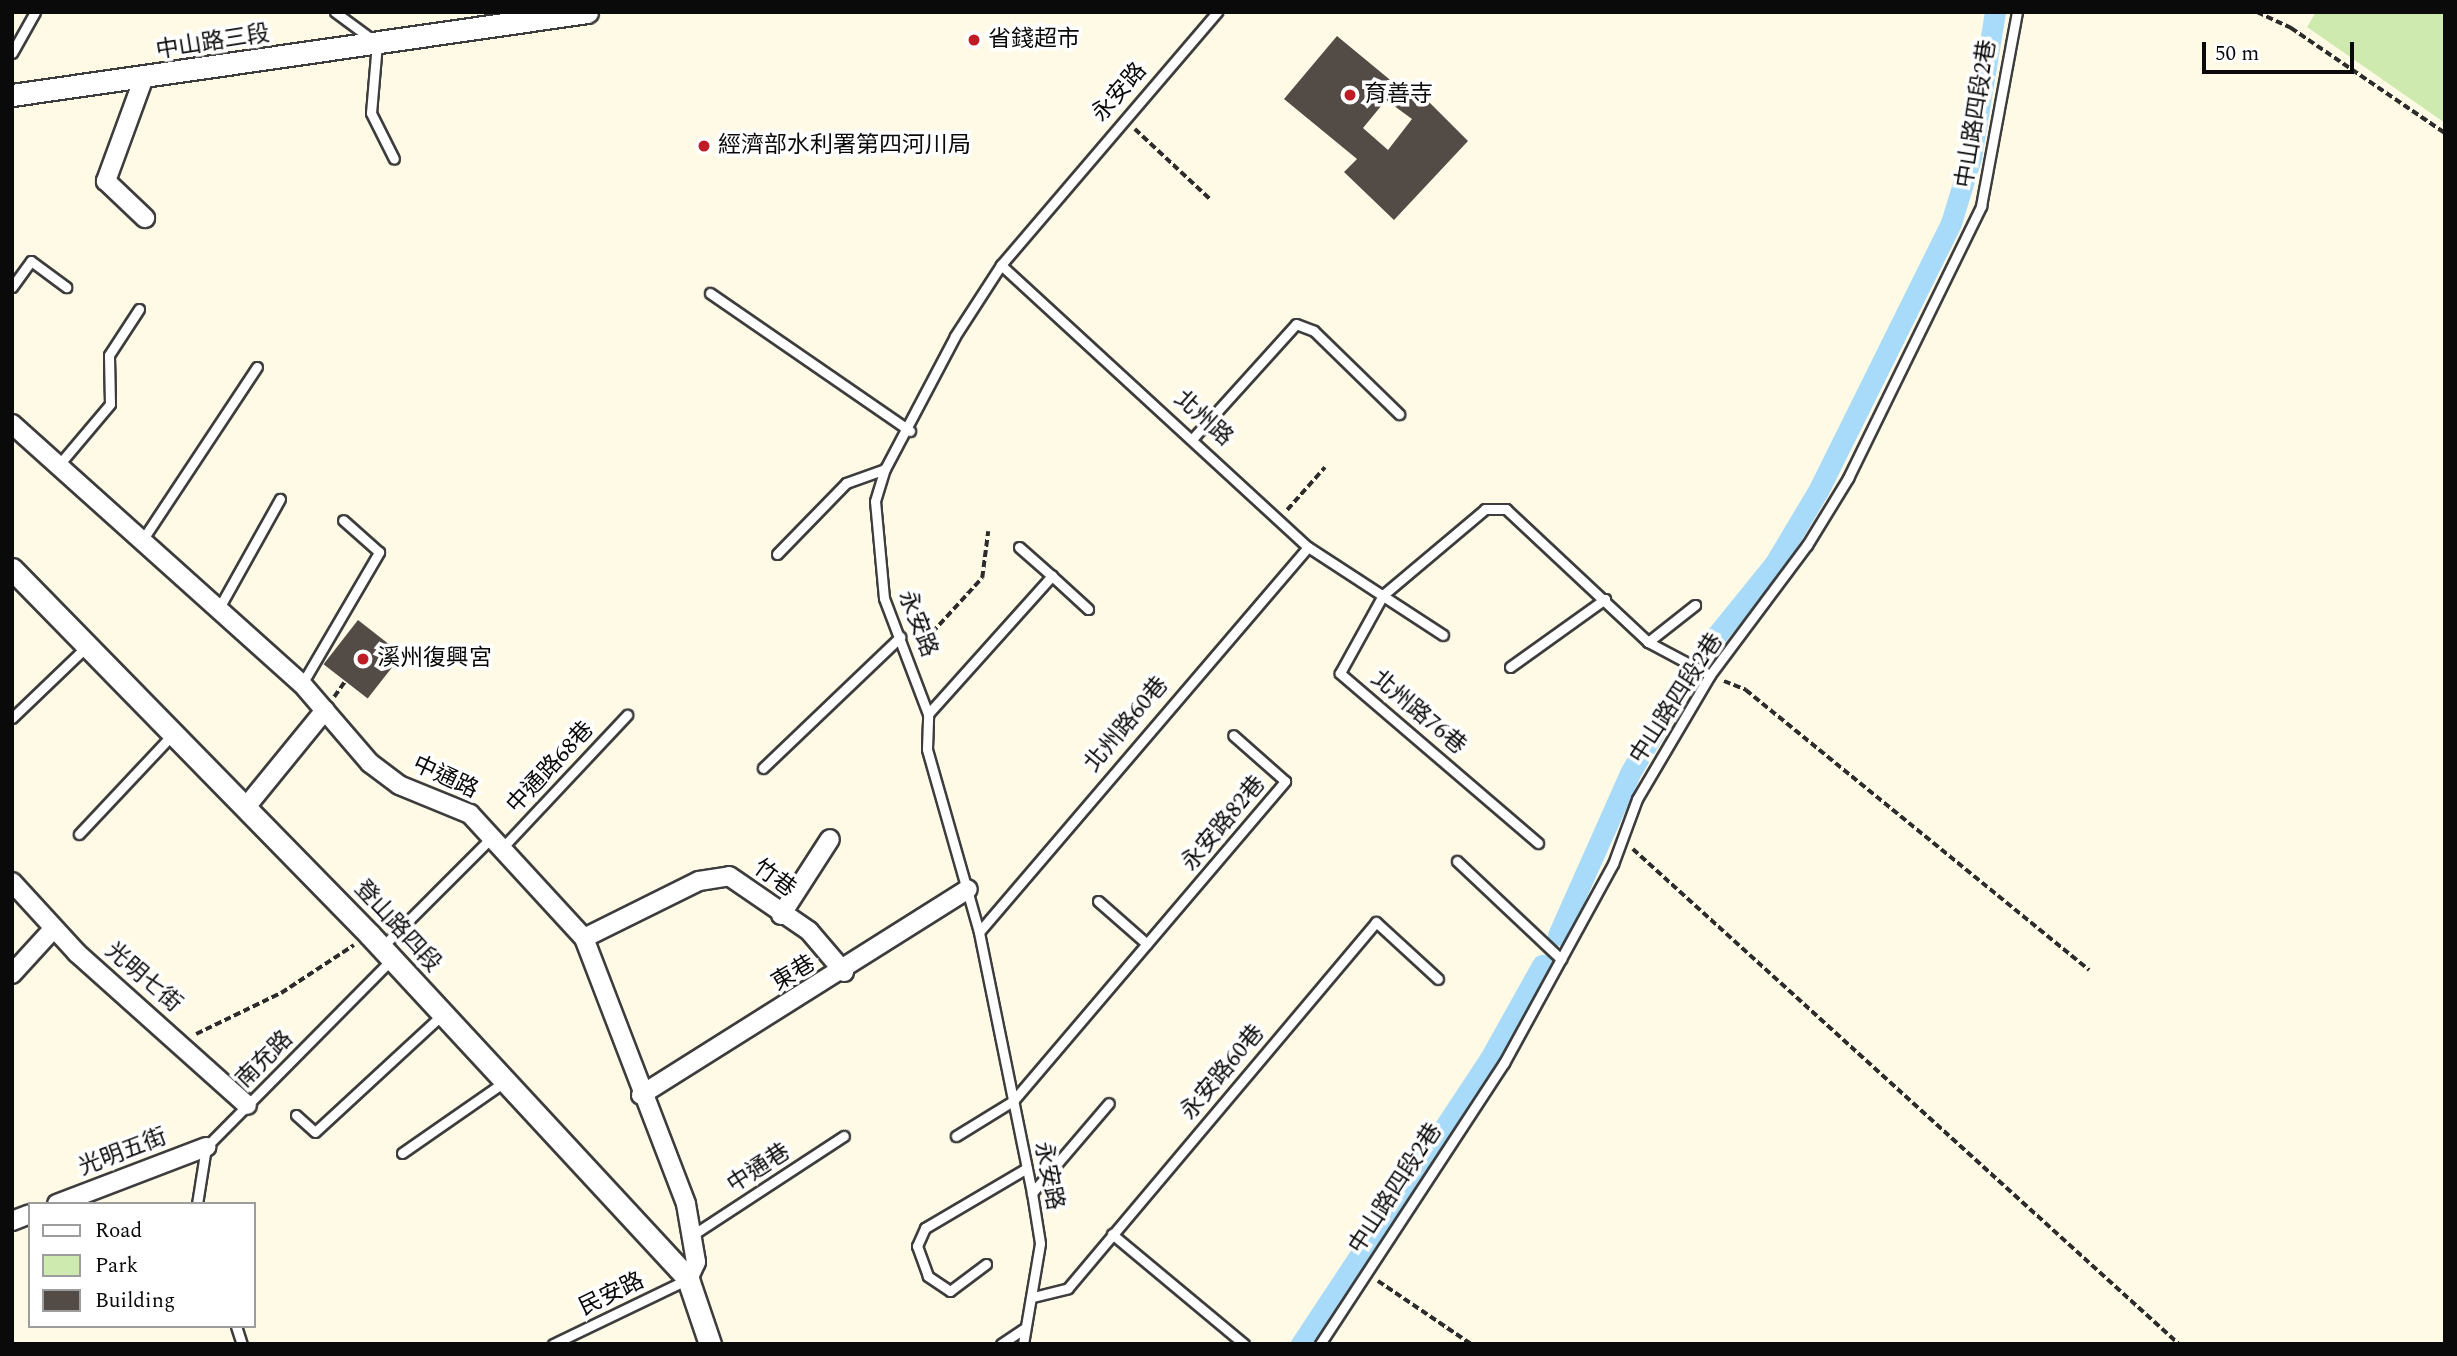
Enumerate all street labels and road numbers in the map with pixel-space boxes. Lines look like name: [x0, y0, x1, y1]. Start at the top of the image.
street label: 中山路三段: [154, 20, 272, 66]
street label: 中山路四段2巷: [1952, 38, 2002, 190]
street label: 永安路: [1087, 58, 1153, 128]
street label: 北州路: [1168, 386, 1238, 452]
street label: 永安路: [892, 587, 942, 661]
street label: 中山路四段2巷: [1625, 629, 1729, 769]
street label: 北州路76巷: [1365, 665, 1471, 761]
street label: 北州路60巷: [1079, 672, 1175, 778]
street label: 中通路68巷: [502, 717, 600, 819]
street label: 中通路: [408, 751, 482, 805]
street label: 永安路82巷: [1176, 771, 1272, 877]
street label: 竹巷: [747, 854, 801, 904]
street label: 登山路四段: [348, 876, 446, 978]
street label: 光明七街: [99, 937, 187, 1019]
street label: 東巷: [767, 950, 821, 998]
street label: 永安路60巷: [1175, 1020, 1271, 1126]
street label: 南充路: [231, 1026, 299, 1094]
street label: 中山路四段2巷: [1344, 1119, 1448, 1259]
street label: 光明五街: [75, 1124, 171, 1182]
street label: 中通巷: [723, 1139, 795, 1199]
street label: 永安路: [1028, 1140, 1068, 1212]
street label: 民安路: [575, 1267, 649, 1323]

